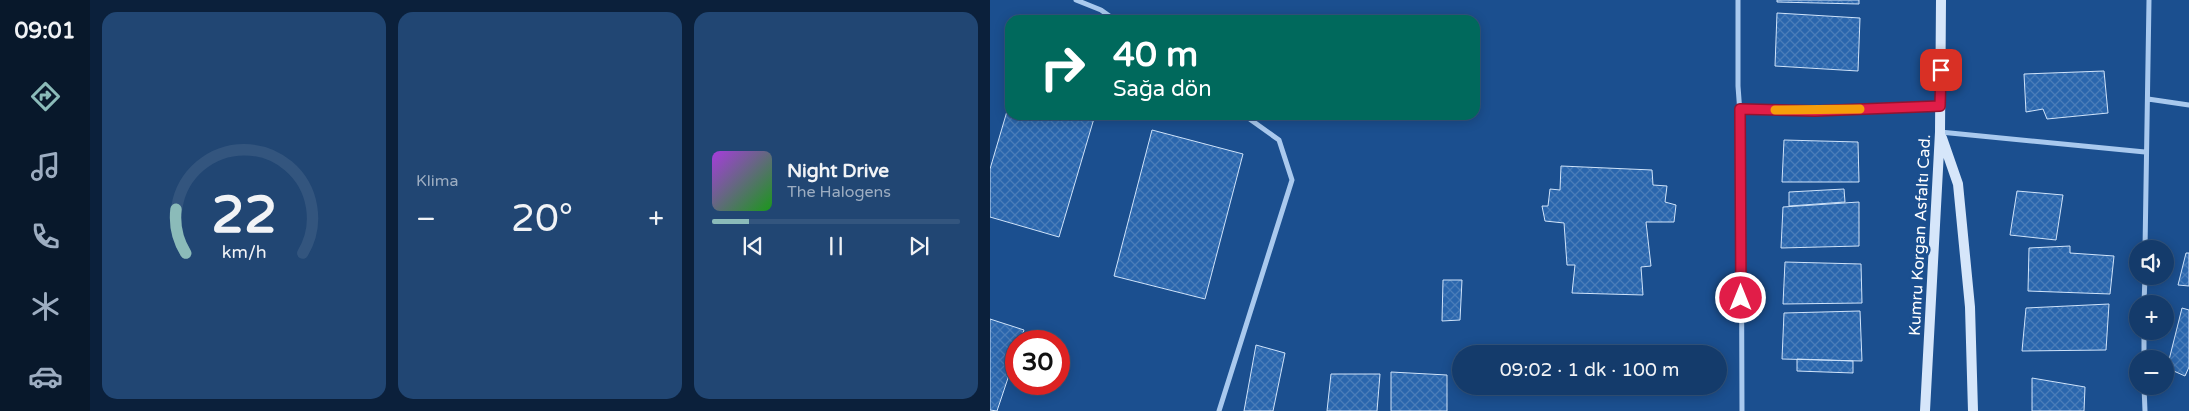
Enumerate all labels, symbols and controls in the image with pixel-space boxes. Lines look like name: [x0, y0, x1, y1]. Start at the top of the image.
text: 09:01: [15, 18, 75, 44]
text: 40 m: [1113, 34, 1198, 76]
icon: right: [1030, 35, 1095, 100]
pin: [1920, 49, 1962, 91]
icon: arrive: [1927, 56, 1955, 84]
text: Sağa dön: [1113, 76, 1212, 102]
icon: directions: [28, 79, 63, 114]
street label: Kumru Korgan Asfaltı Cad.: [1905, 134, 1935, 336]
icon: music: [28, 149, 63, 184]
text: Night Drive: [787, 160, 889, 182]
text: Klima: [416, 171, 458, 191]
text: The Halogens: [787, 182, 891, 202]
text: 22: [211, 184, 277, 247]
text: 20°: [511, 196, 573, 242]
text: −: [416, 202, 436, 236]
text: +: [648, 202, 664, 236]
icon: phone: [28, 219, 63, 254]
icon: previous: [739, 232, 767, 260]
icon: pause: [822, 232, 850, 260]
icon: next: [905, 232, 933, 260]
map controls: [2129, 240, 2174, 395]
button: sound: [2129, 240, 2174, 285]
text: km/h: [222, 242, 266, 263]
position arrow: [1714, 271, 1766, 323]
icon: climate: [28, 289, 63, 324]
button: +: [2129, 295, 2174, 340]
speed limit sign: 30: [1005, 330, 1070, 395]
button: −: [2129, 350, 2174, 395]
icon: car: [28, 359, 63, 394]
text: 09:02 · 1 dk · 100 m: [1500, 359, 1679, 381]

